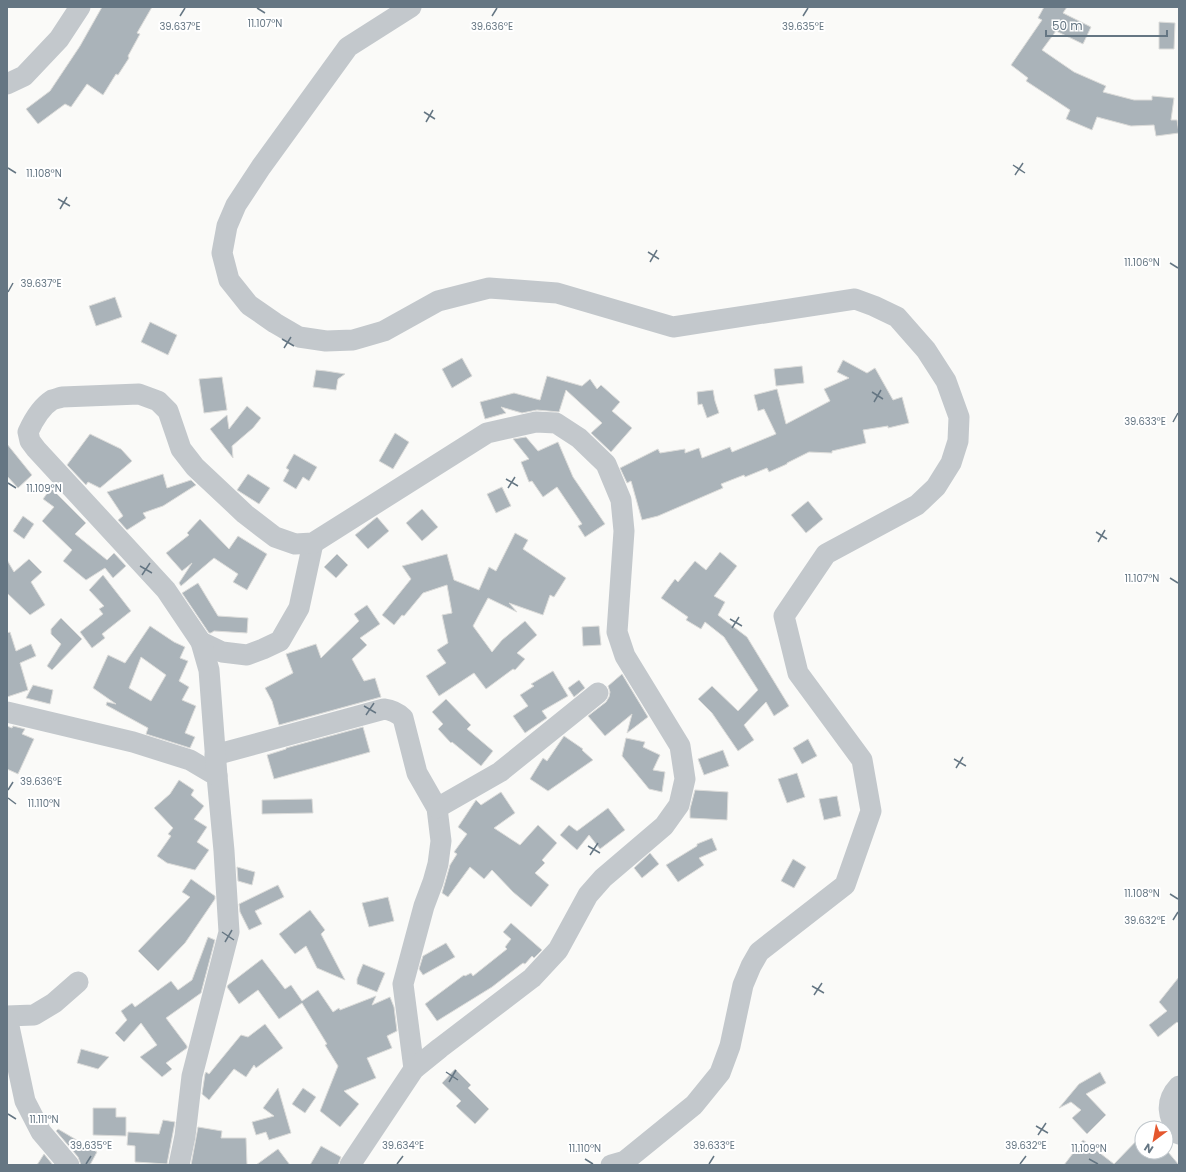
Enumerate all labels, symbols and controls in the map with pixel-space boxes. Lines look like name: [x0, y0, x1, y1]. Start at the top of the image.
scale bar: [1046, 12, 1167, 38]
text: 11.107°N: [248, 16, 282, 31]
text: 50 m: [1052, 17, 1083, 34]
text: 39.637°E: [159, 19, 201, 34]
text: 39.636°E: [471, 19, 513, 34]
text: 39.635°E: [782, 19, 824, 34]
text: 11.108°N: [26, 166, 62, 181]
text: 11.106°N: [1124, 255, 1160, 270]
text: 39.637°E: [20, 276, 62, 291]
text: 39.633°E: [1124, 414, 1166, 429]
text: 11.109°N: [26, 481, 62, 496]
text: 11.107°N: [1125, 571, 1159, 586]
text: 39.636°E: [20, 774, 62, 789]
text: 11.110°N: [28, 796, 60, 811]
text: 11.108°N: [1124, 886, 1160, 901]
text: 39.632°E: [1124, 913, 1166, 928]
text: 11.111°N: [29, 1112, 59, 1127]
north arrow: [1134, 1120, 1174, 1160]
text: 39.635°E: [70, 1138, 112, 1153]
text: 39.634°E: [382, 1138, 424, 1153]
text: 39.633°E: [693, 1138, 735, 1153]
text: 39.632°E: [1005, 1138, 1047, 1153]
text: N: [1141, 1140, 1156, 1157]
text: 11.110°N: [569, 1141, 601, 1156]
text: 11.109°N: [1071, 1141, 1107, 1156]

